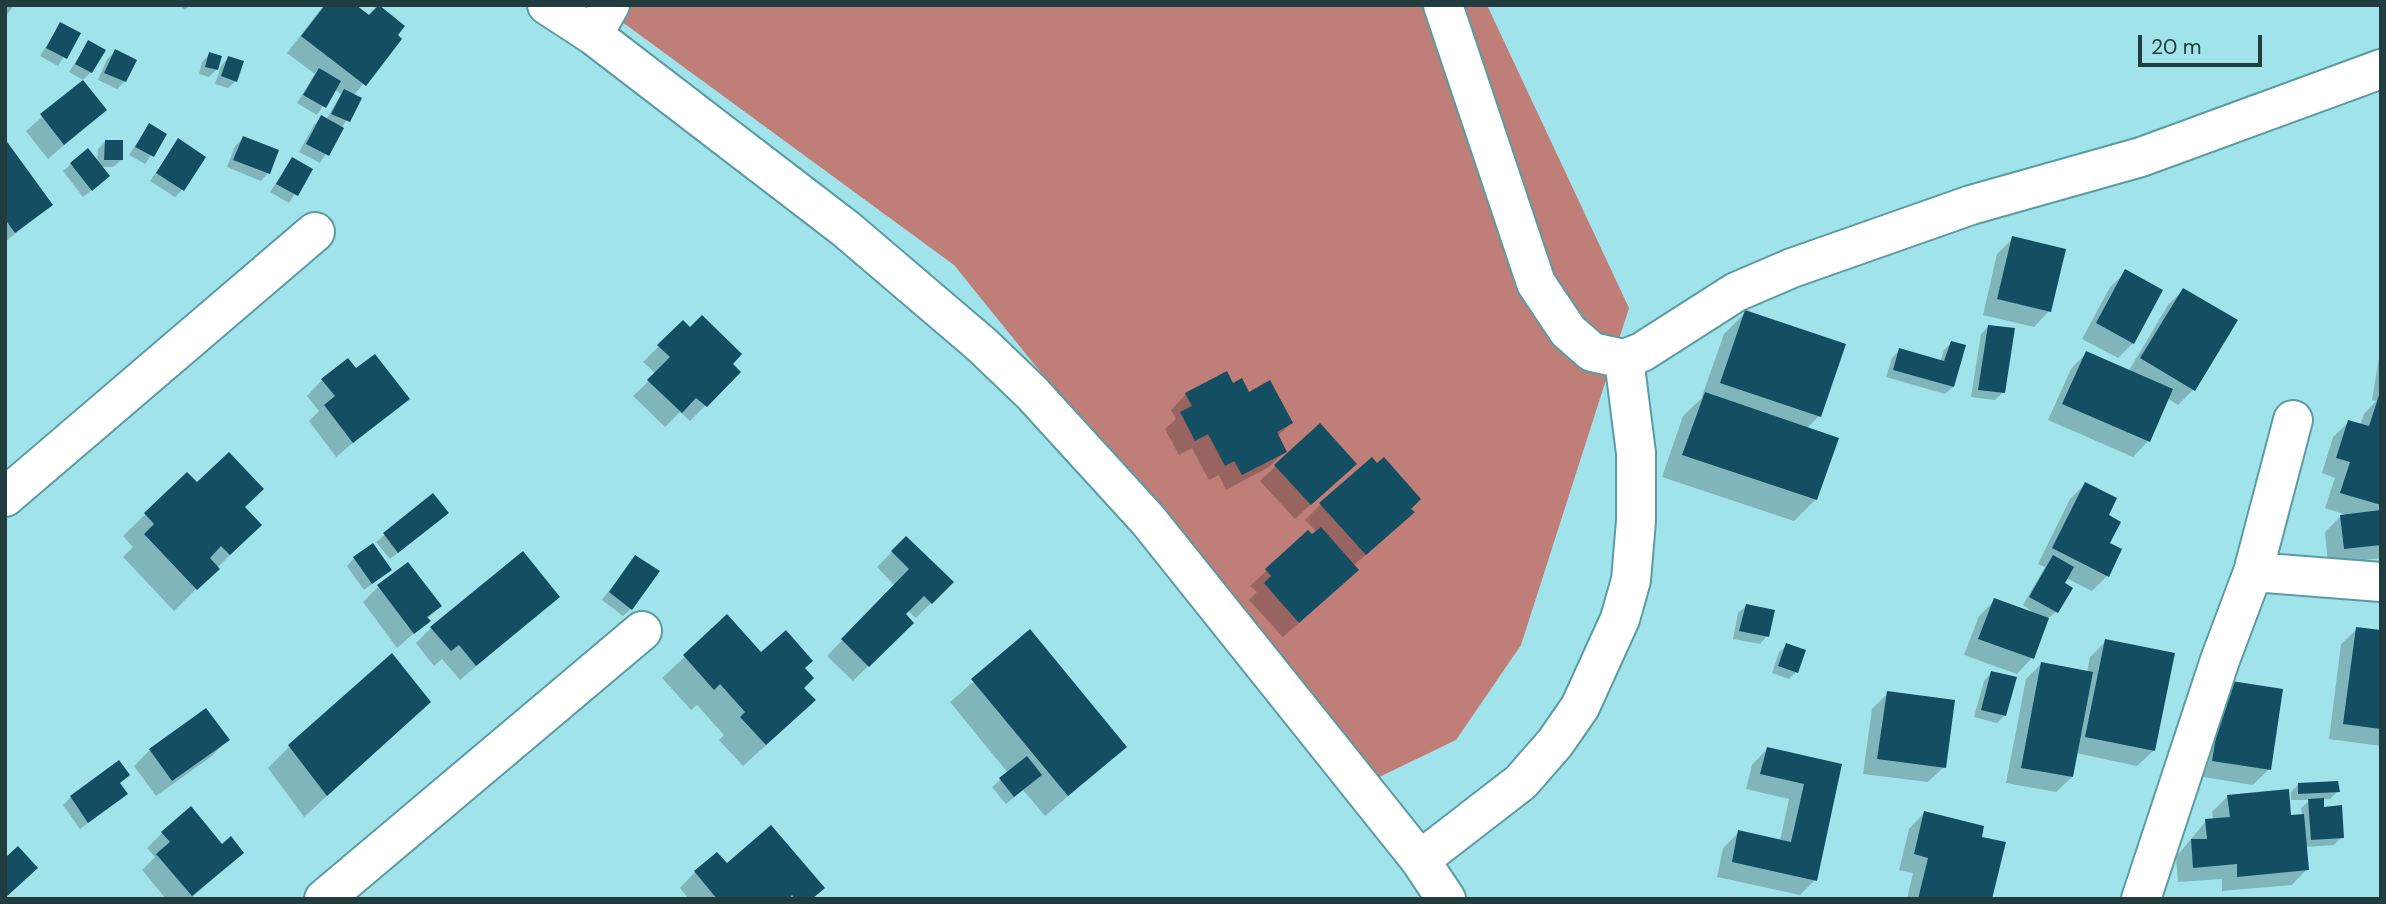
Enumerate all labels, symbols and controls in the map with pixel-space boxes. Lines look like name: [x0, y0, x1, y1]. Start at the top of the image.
scale bar: [2141, 21, 2265, 65]
text: 20 m: [2151, 33, 2202, 61]

